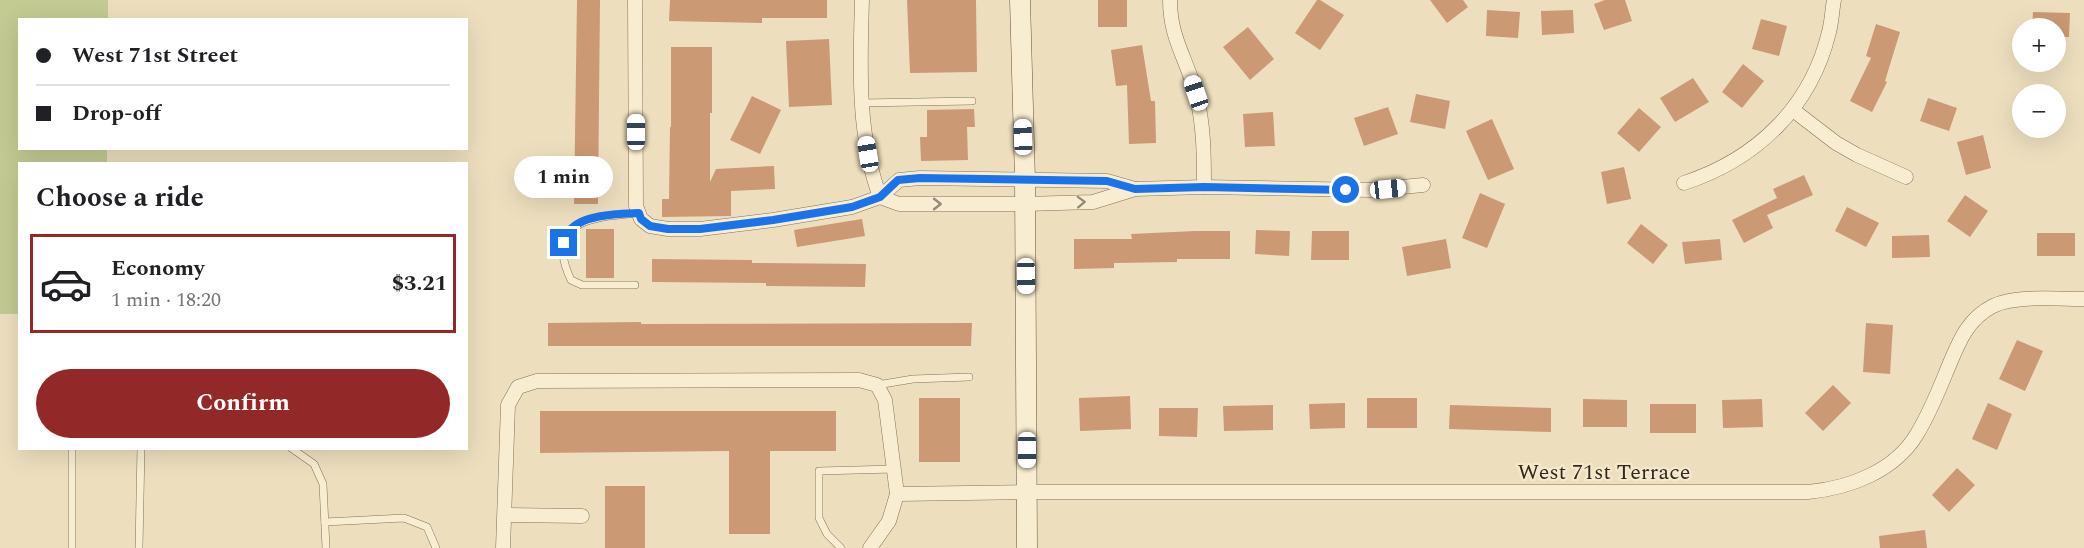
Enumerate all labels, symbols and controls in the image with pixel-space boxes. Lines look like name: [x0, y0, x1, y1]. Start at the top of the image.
map controls: [2012, 18, 2066, 138]
button: +: [2012, 18, 2066, 72]
text: West 71st Street: [72, 39, 238, 72]
car: [1182, 73, 1210, 113]
button: −: [2012, 84, 2066, 138]
text: Drop-off: [72, 97, 161, 130]
car: [627, 114, 645, 150]
car: [1013, 119, 1033, 155]
car: [856, 135, 880, 173]
callout: 1 min: [514, 156, 614, 198]
text: 1 min: [537, 162, 590, 192]
route start: [1332, 176, 1359, 203]
text: Choose a ride: [36, 177, 204, 219]
car: [1369, 178, 1407, 200]
one-way arrow: [1076, 196, 1085, 209]
one-way arrow: [933, 198, 942, 210]
route end: [550, 229, 577, 256]
text: Economy: [111, 252, 204, 285]
icon: car: [39, 257, 93, 311]
car: [1017, 258, 1035, 294]
text: $3.21: [392, 267, 447, 300]
text: 1 min · 18:20: [111, 285, 221, 315]
button: Confirm: [36, 369, 450, 438]
car: [1018, 432, 1036, 468]
street label: West 71st Terrace: [1518, 456, 1690, 489]

